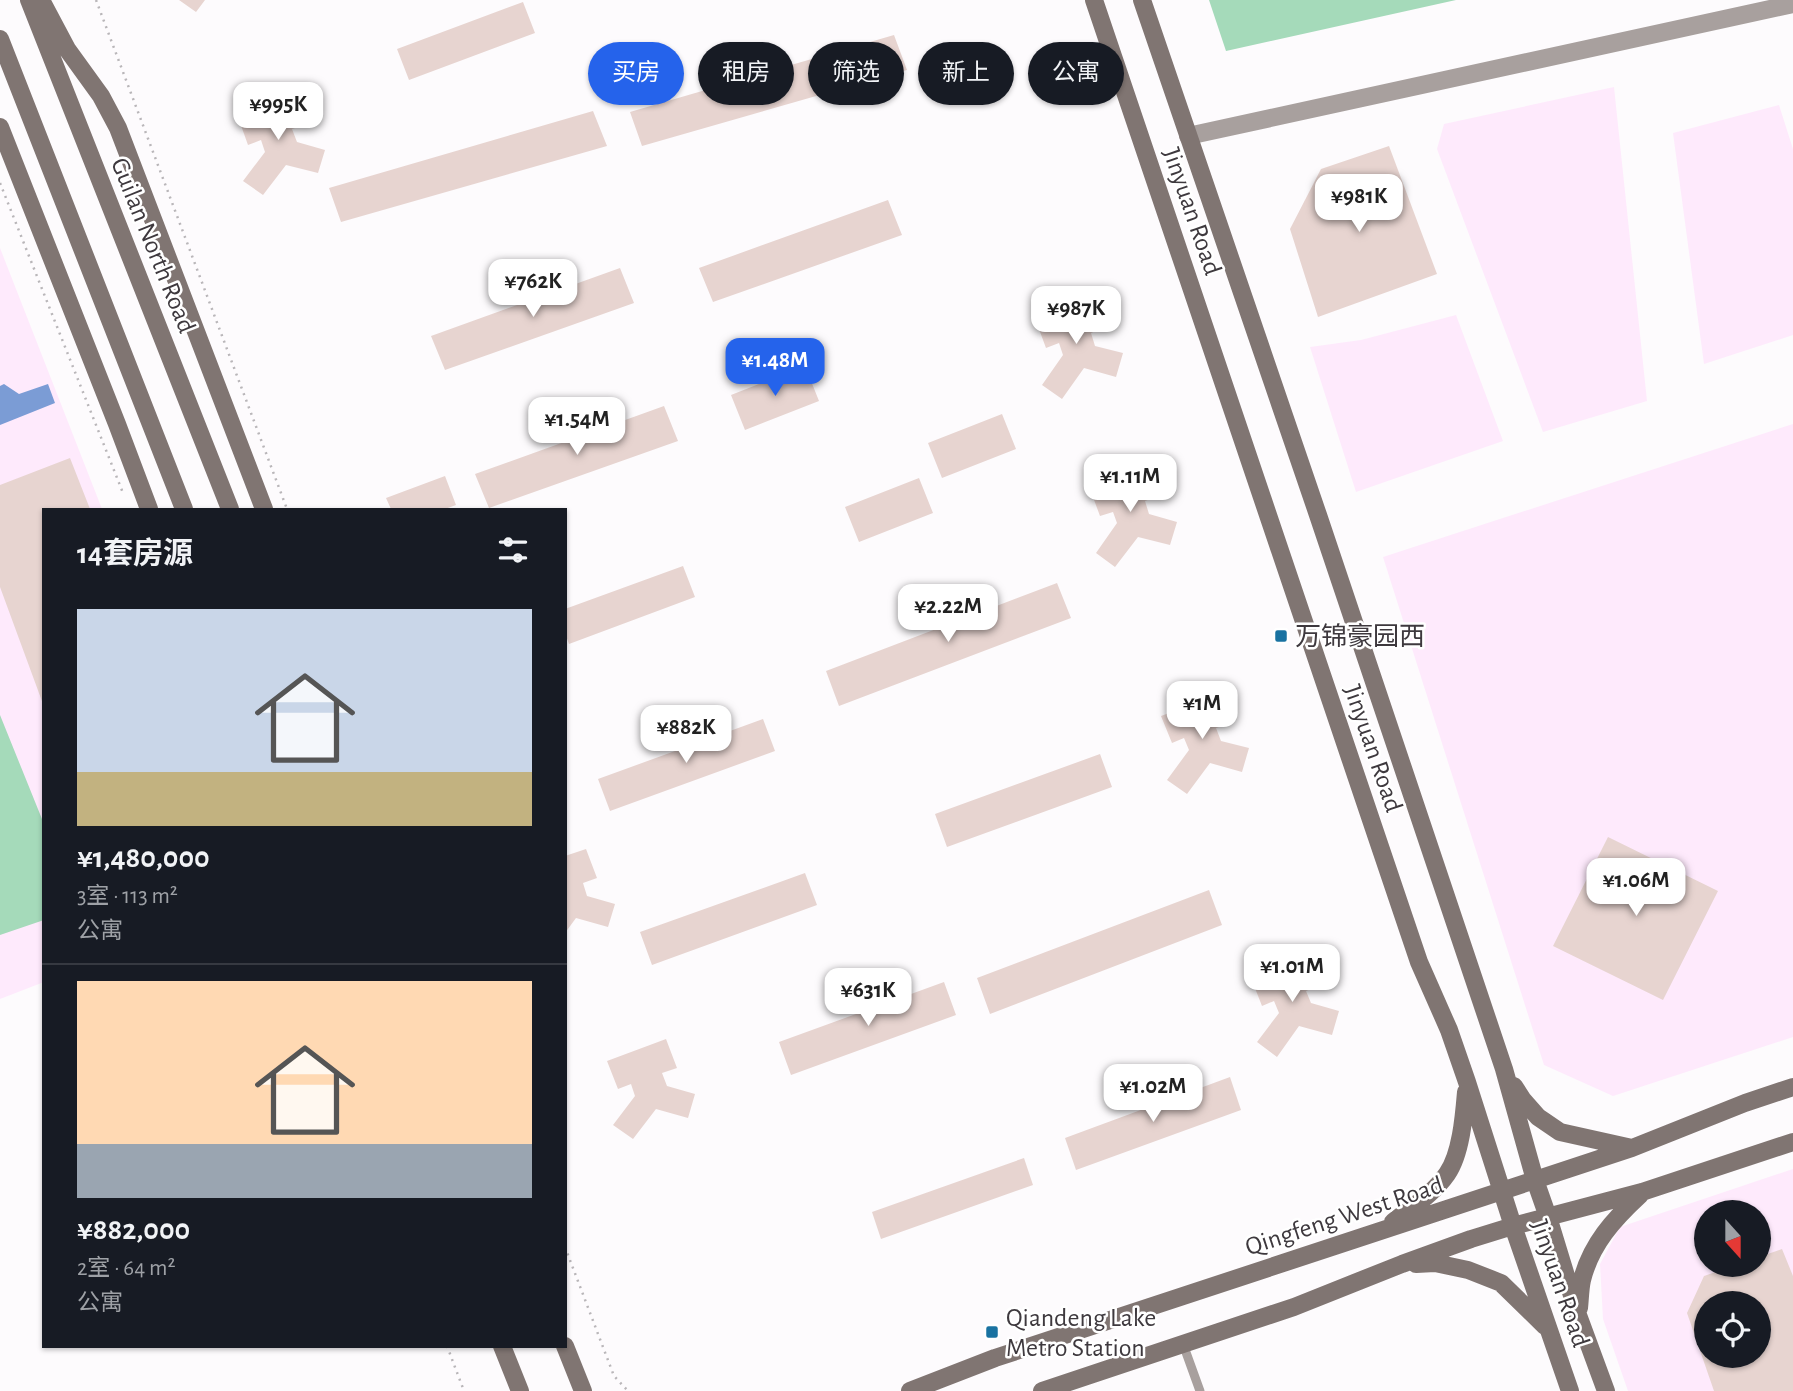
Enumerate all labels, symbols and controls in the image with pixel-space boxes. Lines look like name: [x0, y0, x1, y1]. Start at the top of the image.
chip: 买房: [588, 42, 684, 105]
chip: 租房: [698, 42, 794, 105]
chip: 筛选: [808, 42, 904, 105]
chip: 新上: [918, 42, 1014, 105]
chip: 公寓: [1028, 42, 1124, 105]
pin: ¥995K: [229, 82, 327, 142]
text: ¥995K: [249, 93, 307, 116]
street label: Jinyuan Road: [1158, 144, 1226, 278]
street label: Guilan North Road: [106, 154, 200, 337]
pin: ¥981K: [1310, 174, 1408, 234]
text: ¥981K: [1331, 185, 1387, 208]
pin: ¥762K: [484, 260, 582, 319]
text: ¥762K: [504, 270, 562, 293]
pin: ¥987K: [1027, 286, 1125, 346]
text: ¥987K: [1047, 297, 1105, 320]
pin: ¥1.48M: [718, 338, 832, 398]
text: ¥1.48M: [742, 349, 808, 372]
pin: ¥1.54M: [520, 398, 634, 457]
text: ¥1.54M: [544, 408, 610, 431]
pin: ¥1.11M: [1073, 454, 1187, 514]
text: ¥1.11M: [1100, 465, 1160, 488]
icon: filters: [494, 531, 532, 569]
text: 14套房源: [77, 539, 193, 569]
pin: ¥2.22M: [891, 584, 1005, 644]
text: ¥2.22M: [914, 595, 982, 618]
place label: 万锦豪园西: [1295, 622, 1425, 650]
marker: 万锦豪园西: [1273, 628, 1289, 644]
icon: home: [242, 655, 368, 781]
street label: Jinyuan Road: [1339, 681, 1407, 815]
pin: ¥1M: [1168, 682, 1236, 741]
text: ¥1M: [1183, 692, 1221, 715]
pin: ¥882K: [637, 706, 735, 765]
text: ¥882K: [656, 716, 716, 739]
text: ¥1,480,000: [77, 843, 210, 873]
pin: ¥1.06M: [1579, 858, 1693, 918]
text: ¥1.06M: [1602, 869, 1670, 892]
text: 3室 · 113 m²: [77, 885, 178, 908]
text: 公寓: [77, 920, 123, 943]
pin: ¥1.01M: [1235, 944, 1349, 1004]
text: ¥1.01M: [1260, 955, 1324, 978]
pin: ¥631K: [819, 968, 917, 1028]
text: ¥631K: [841, 979, 895, 1002]
icon: home: [242, 1027, 368, 1153]
pin: ¥1.02M: [1096, 1064, 1210, 1124]
text: ¥1.02M: [1120, 1075, 1186, 1098]
street label: Qingfeng West Road: [1242, 1172, 1447, 1260]
north arrow: [1694, 1200, 1771, 1278]
map controls: [1694, 1200, 1771, 1368]
text: ¥882,000: [77, 1215, 190, 1245]
street label: Jinyuan Road: [1526, 1216, 1594, 1350]
text: 2室 · 64 m²: [77, 1257, 175, 1280]
button: locate: [1694, 1291, 1771, 1368]
text: 公寓: [77, 1292, 123, 1315]
place label: Qiandeng Lake Metro Station: [1006, 1305, 1156, 1361]
marker: Qiandeng Lake Metro Station: [984, 1324, 1000, 1340]

